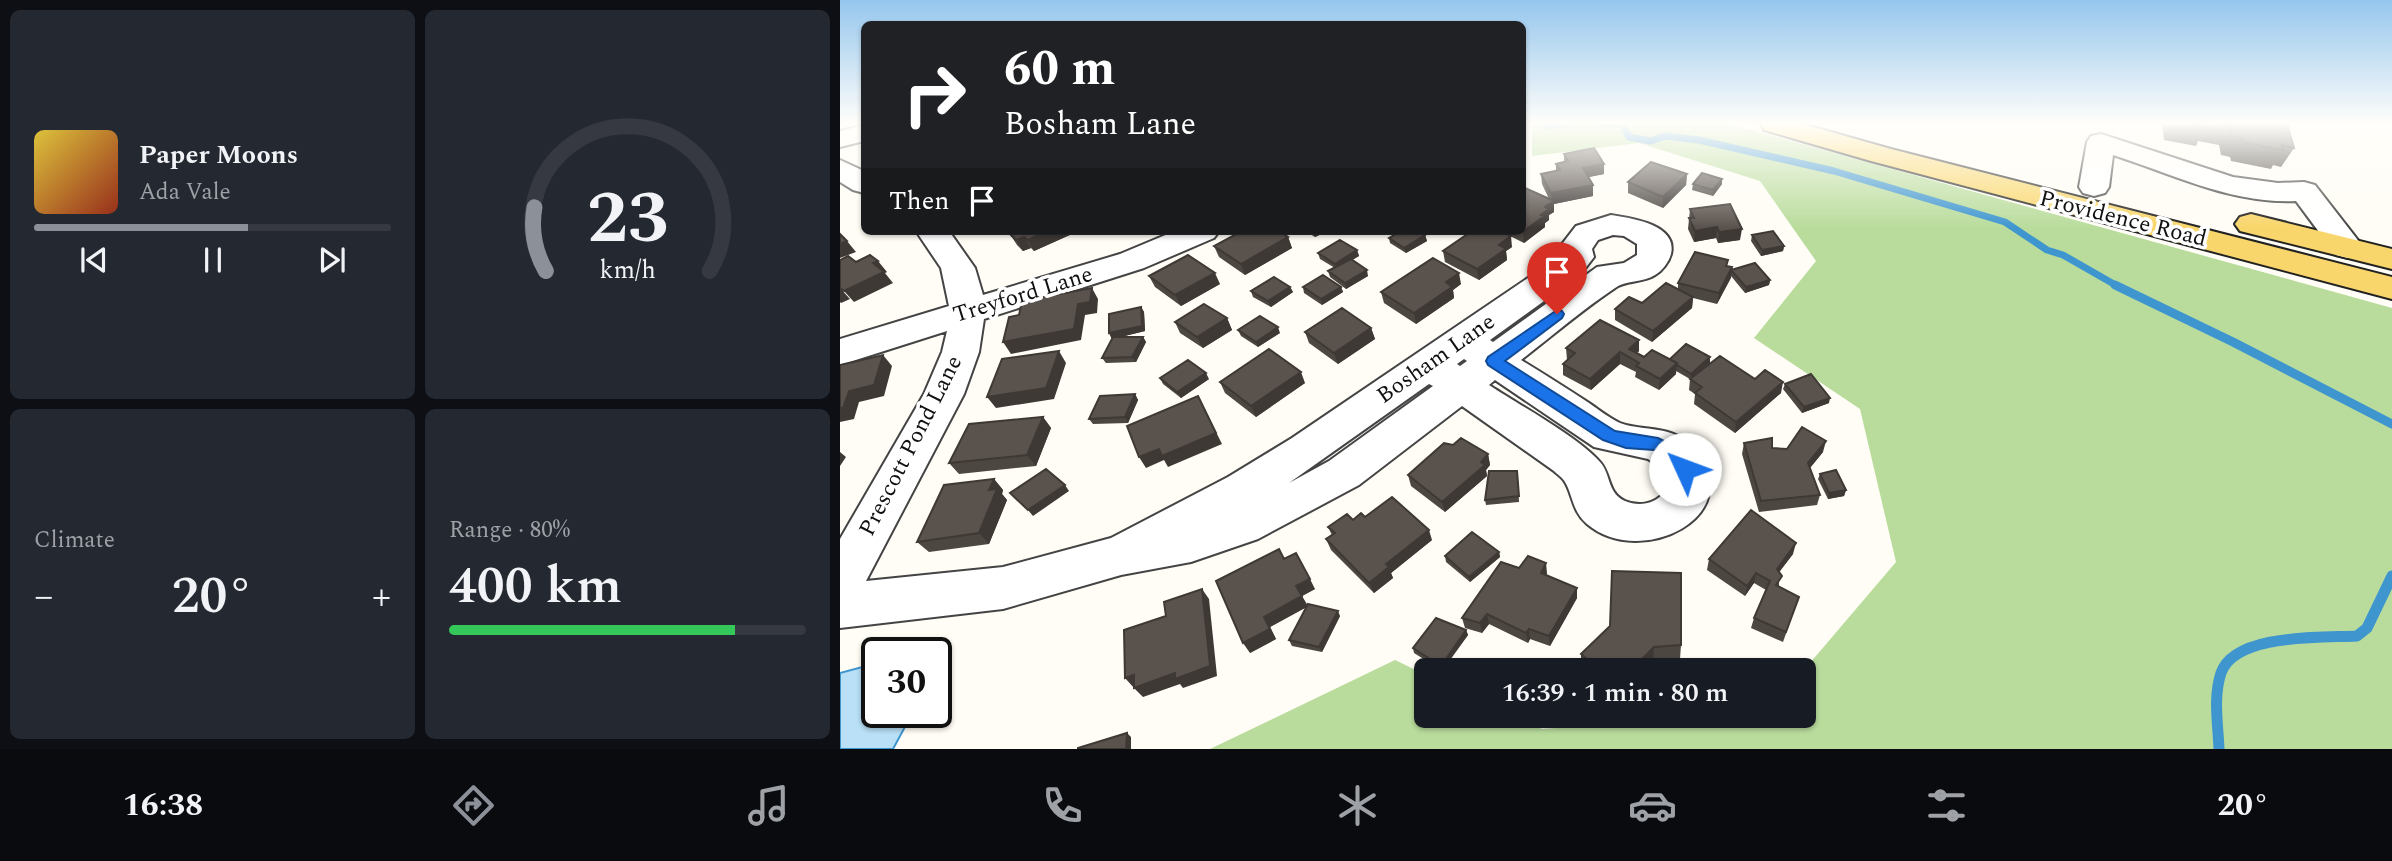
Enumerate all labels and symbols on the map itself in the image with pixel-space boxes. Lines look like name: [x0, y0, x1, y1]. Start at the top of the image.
street label: Providence Road: [2036, 181, 2210, 257]
pin: [1527, 242, 1587, 314]
street label: Treyford Lane: [949, 257, 1097, 333]
street label: Bosham Lane: [1369, 305, 1503, 413]
street label: Prescott Pond Lane: [850, 349, 972, 543]
position arrow: [1648, 432, 1722, 506]
speed limit sign: 30: [861, 637, 952, 728]

